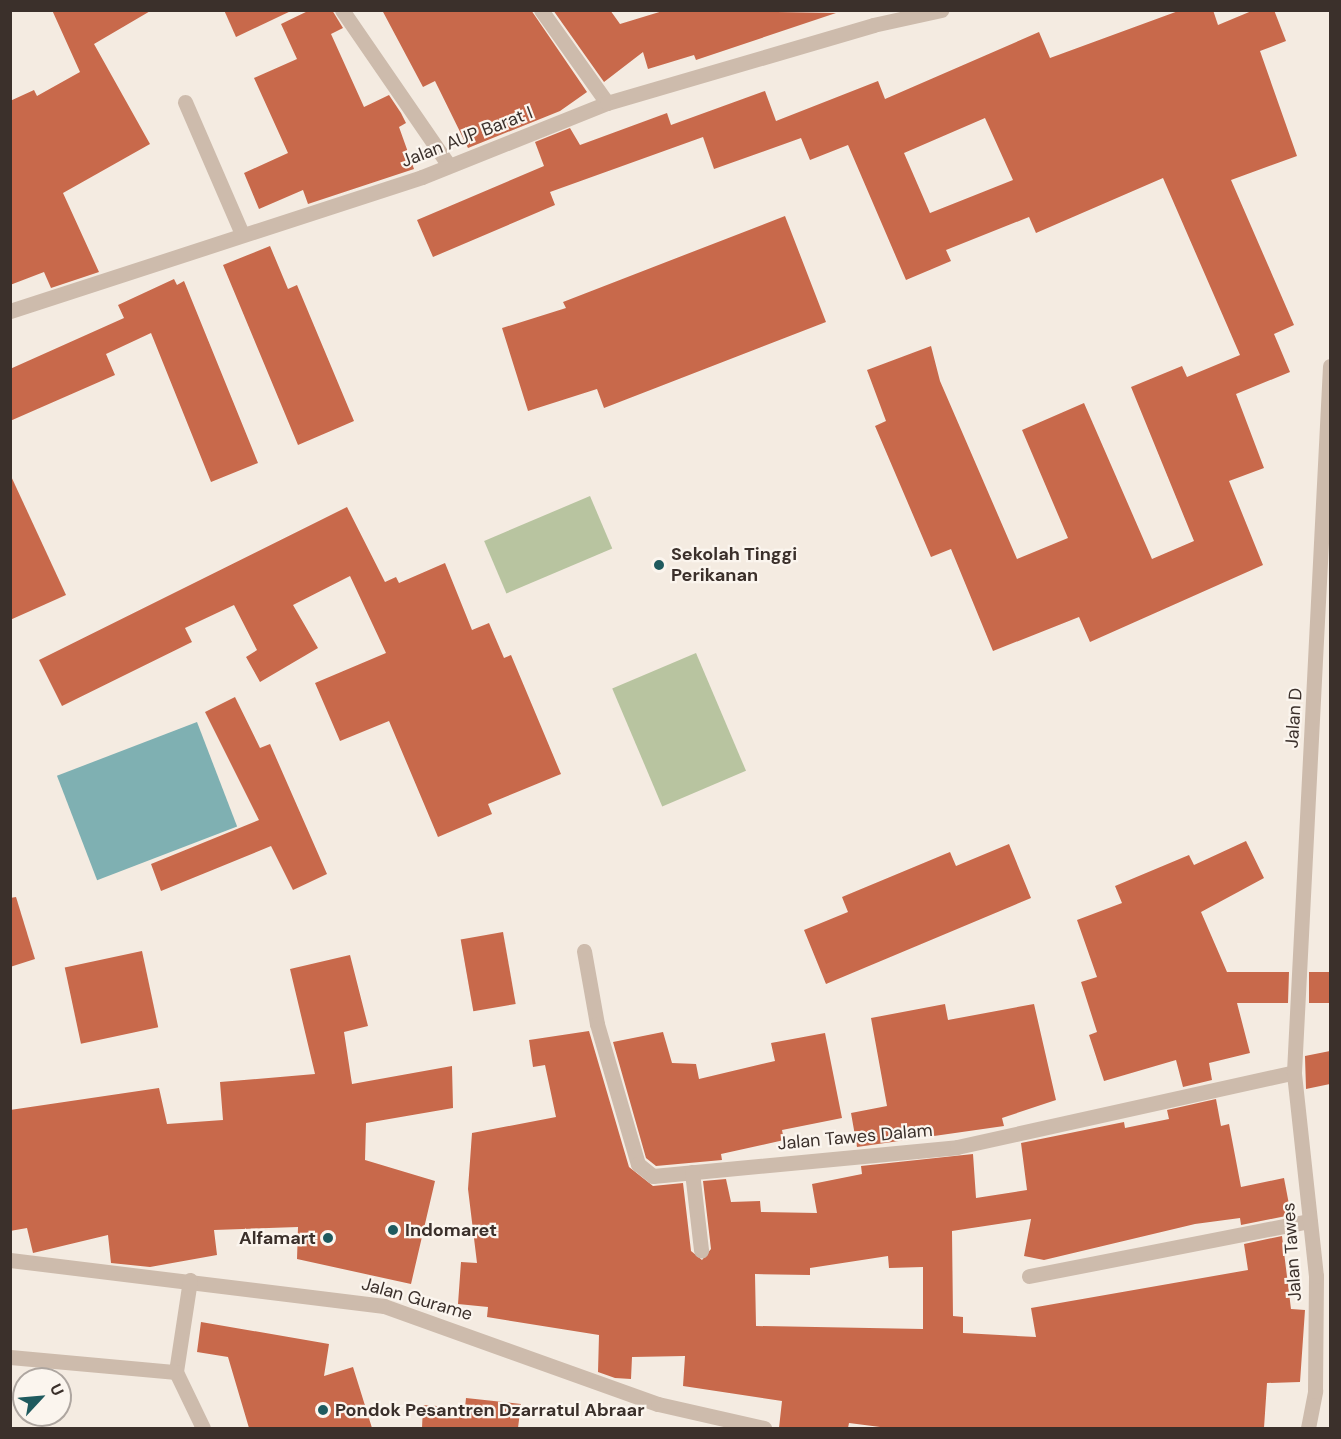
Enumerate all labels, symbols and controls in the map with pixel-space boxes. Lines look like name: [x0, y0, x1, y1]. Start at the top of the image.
street label: Jalan AUP Barat I: [398, 102, 536, 172]
place label: Sekolah Tinggi Perikanan: [671, 544, 797, 586]
marker: Sekolah Tinggi Perikanan: [652, 558, 666, 572]
street label: Jalan D: [1281, 687, 1307, 749]
street label: Jalan Tawes Dalam: [777, 1119, 933, 1155]
street label: Jalan Tawes: [1278, 1202, 1306, 1302]
place label: Indomaret: [405, 1219, 497, 1241]
marker: Indomaret: [386, 1223, 400, 1237]
place label: Alfamart: [239, 1227, 316, 1249]
marker: Alfamart: [321, 1231, 335, 1245]
street label: Jalan Gurame: [359, 1273, 475, 1325]
north arrow: [12, 1367, 72, 1427]
text: U: [45, 1380, 69, 1399]
place label: Pondok Pesantren Dzarratul Abraar: [335, 1399, 645, 1421]
marker: Pondok Pesantren Dzarratul Abraar: [316, 1403, 330, 1417]

